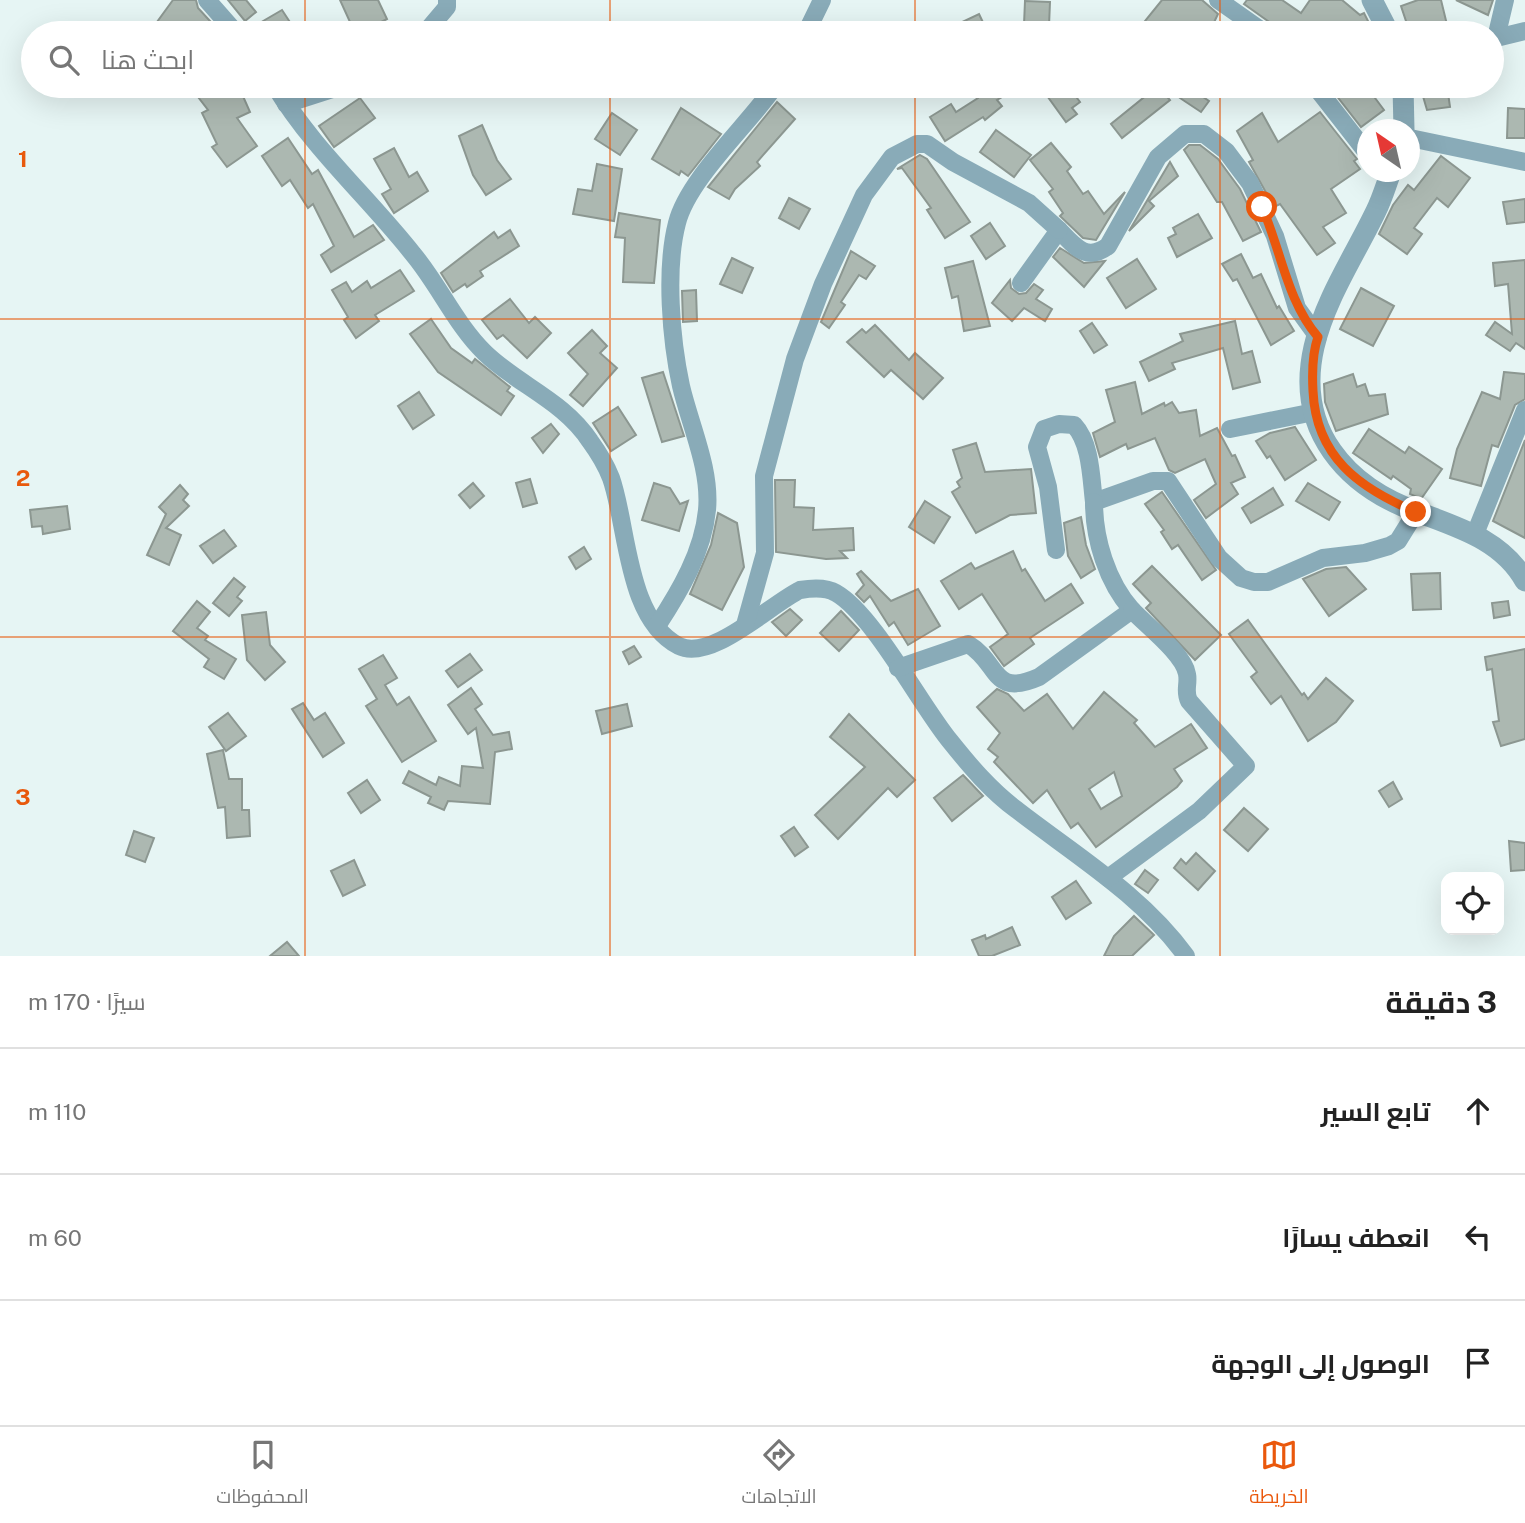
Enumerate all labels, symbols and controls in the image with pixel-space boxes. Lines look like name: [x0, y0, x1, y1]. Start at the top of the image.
search box: [21, 21, 1504, 98]
icon: search: [45, 41, 83, 79]
text: ابحث هنا: [101, 44, 194, 75]
north arrow: [1357, 119, 1420, 182]
text: 1: [18, 145, 28, 172]
route start: [1246, 191, 1277, 222]
text: 2: [16, 464, 30, 491]
route end: [1400, 496, 1431, 527]
text: 3: [15, 783, 31, 810]
map controls: [1441, 872, 1504, 935]
button: locate: [1441, 872, 1504, 935]
text: 3 دقيقة: [1385, 984, 1497, 1020]
text: سيرًا · 170 m: [28, 988, 145, 1015]
icon: ahead: [1459, 1092, 1497, 1130]
text: تابع السير: [1321, 1096, 1430, 1127]
text: 110 m: [28, 1098, 86, 1125]
icon: left: [1459, 1218, 1497, 1256]
text: انعطف يسارًا: [1282, 1222, 1430, 1253]
text: 60 m: [28, 1224, 82, 1251]
icon: arrive: [1459, 1344, 1497, 1382]
text: الوصول إلى الوجهة: [1211, 1348, 1430, 1379]
tab: المحفوظات: [216, 1436, 309, 1514]
tab: الاتجاهات: [741, 1436, 817, 1514]
tab: الخريطة: [1249, 1436, 1309, 1514]

